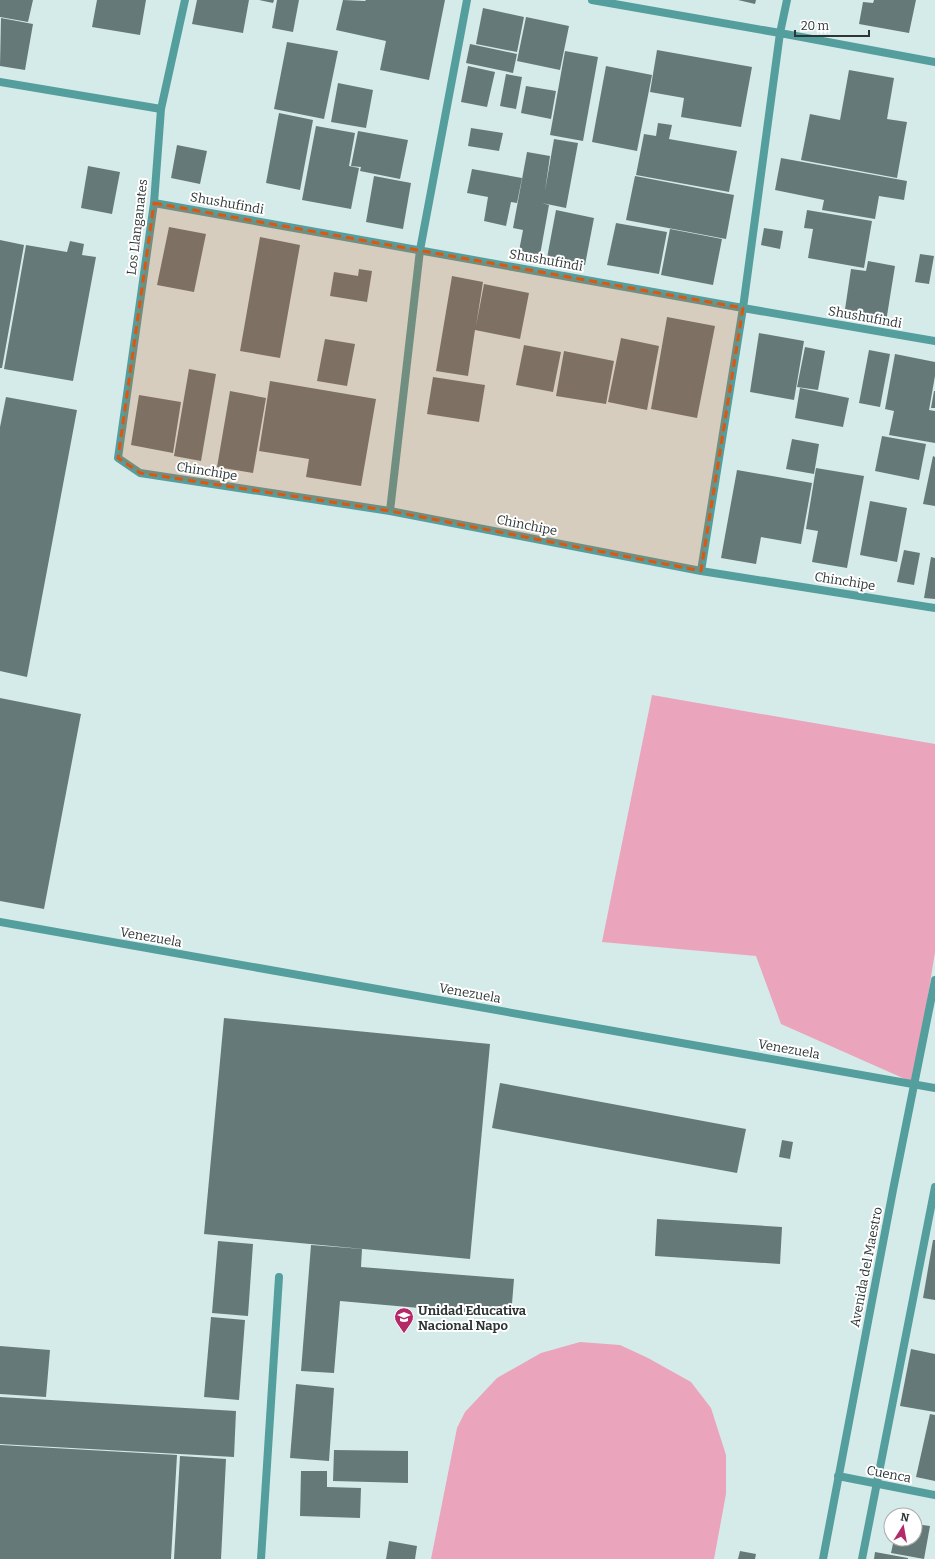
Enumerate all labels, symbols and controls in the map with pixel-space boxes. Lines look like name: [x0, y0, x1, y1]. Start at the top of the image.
scale bar: [795, 12, 869, 38]
text: 20 m: [801, 19, 830, 33]
street label: Los Llanganates: [124, 178, 150, 276]
street label: Shushufindi: [189, 189, 265, 217]
street label: Shushufindi: [508, 246, 584, 274]
street label: Shushufindi: [827, 303, 903, 331]
street label: Chinchipe: [175, 459, 239, 483]
street label: Chinchipe: [495, 512, 559, 538]
street label: Chinchipe: [813, 569, 877, 593]
street label: Venezuela: [119, 924, 183, 950]
street label: Venezuela: [438, 980, 502, 1006]
street label: Venezuela: [757, 1036, 821, 1062]
street label: Avenida del Maestro: [847, 1206, 885, 1328]
place label: Unidad Educativa Nacional Napo: [418, 1303, 527, 1333]
school or university icon: Unidad Educativa Nacional Napo: [393, 1306, 415, 1334]
street label: Cuenca: [866, 1462, 912, 1486]
north arrow: [883, 1507, 923, 1547]
text: N: [899, 1510, 911, 1525]

